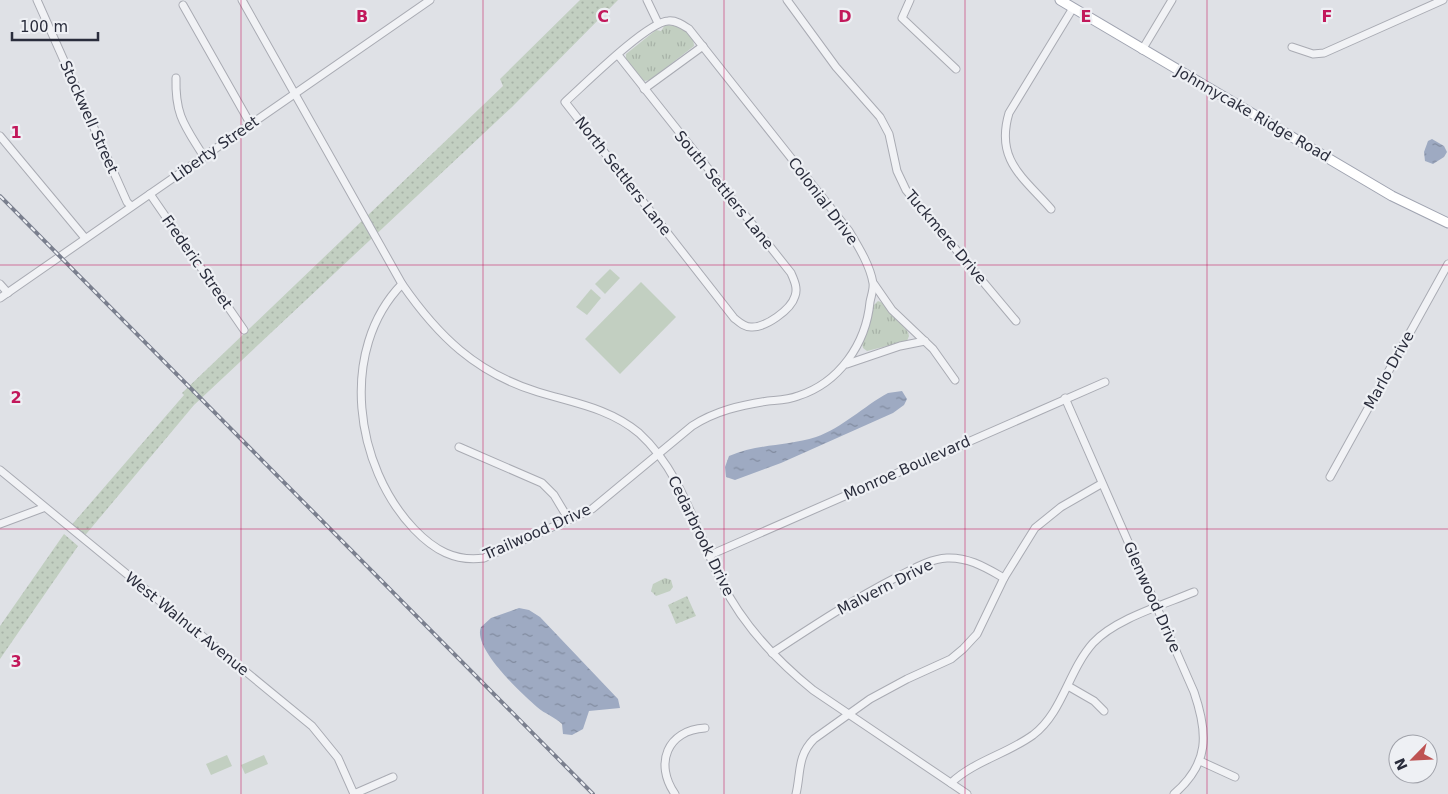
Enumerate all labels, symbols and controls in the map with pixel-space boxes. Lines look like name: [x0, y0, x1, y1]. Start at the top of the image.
text: B: [356, 7, 368, 26]
text: C: [597, 7, 609, 26]
text: D: [838, 7, 852, 26]
text: E: [1081, 7, 1091, 26]
text: F: [1322, 7, 1332, 26]
scale bar: [12, 10, 99, 42]
text: 100 m: [20, 18, 68, 36]
street label: Stockwell Street: [56, 58, 122, 176]
street label: Johnnycake Ridge Road: [1171, 62, 1334, 166]
street label: Liberty Street: [168, 112, 262, 186]
street label: North Settlers Lane: [571, 113, 675, 239]
text: 1: [10, 123, 22, 142]
street label: South Settlers Lane: [671, 127, 777, 253]
street label: Colonial Drive: [784, 154, 862, 248]
street label: Tuckmere Drive: [901, 186, 990, 288]
street label: Frederic Street: [158, 212, 236, 312]
street label: Marlo Drive: [1360, 328, 1418, 412]
text: 2: [10, 388, 22, 407]
street label: Monroe Boulevard: [841, 432, 973, 504]
street label: Cedarbrook Drive: [664, 473, 738, 599]
street label: Trailwood Drive: [480, 500, 593, 564]
street label: Glenwood Drive: [1119, 539, 1185, 655]
street label: Malvern Drive: [834, 555, 936, 619]
street label: West Walnut Avenue: [121, 568, 253, 680]
text: 3: [10, 652, 22, 671]
north arrow: [1388, 734, 1438, 784]
text: N: [1391, 756, 1411, 773]

